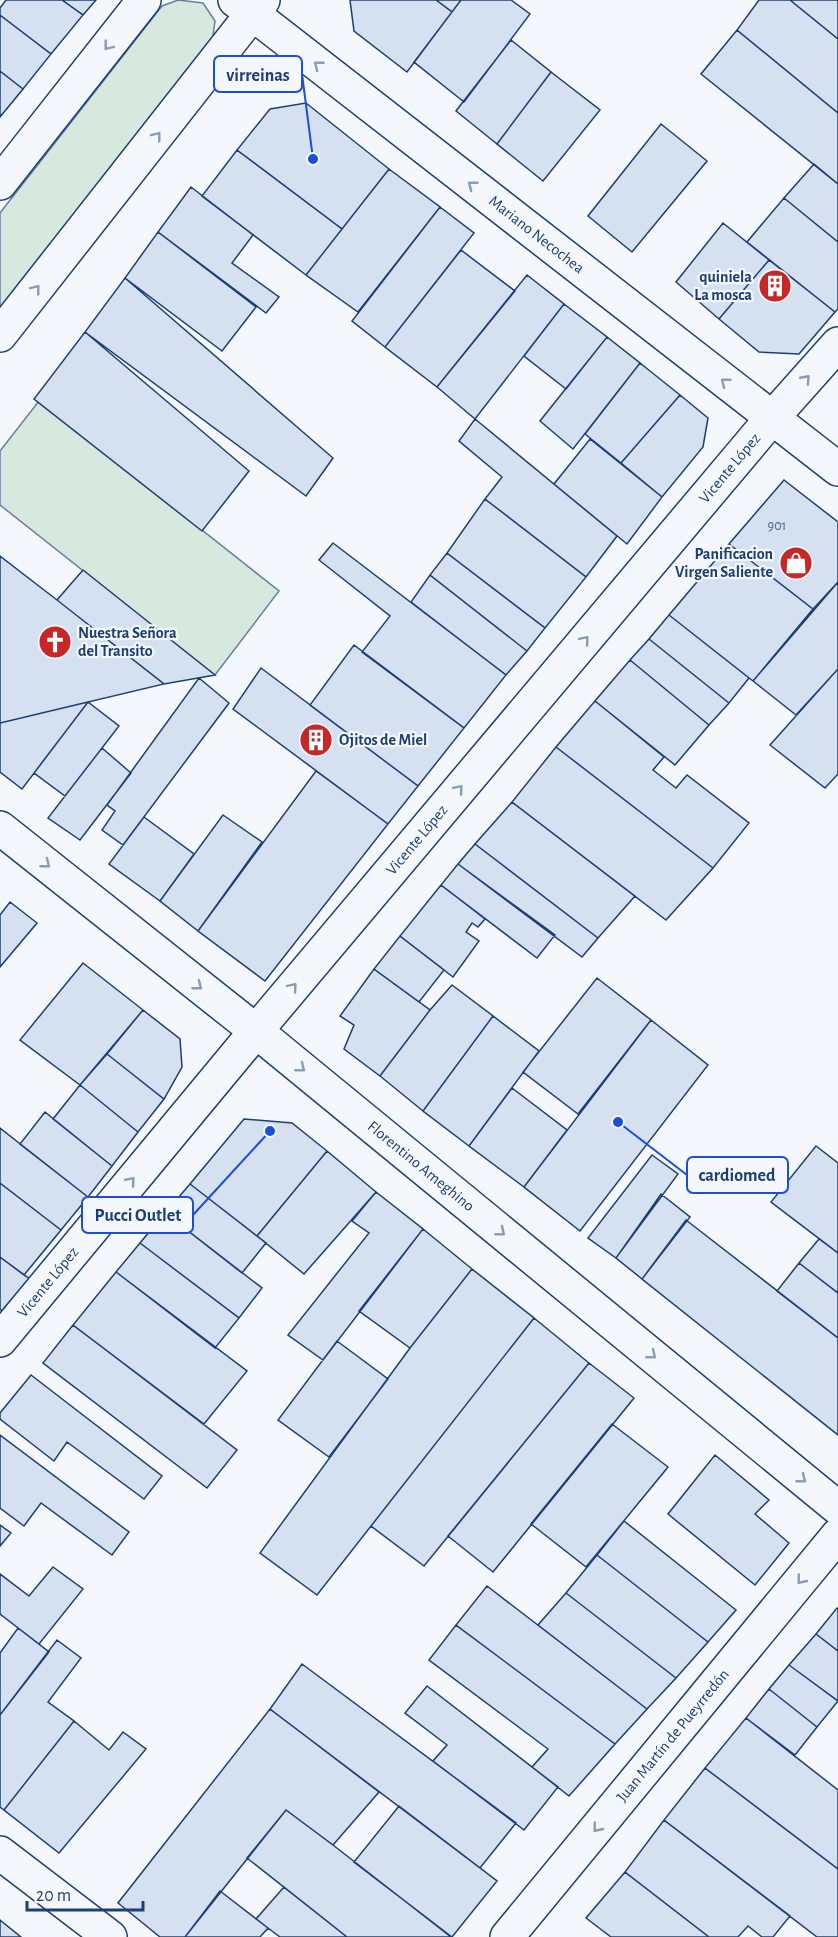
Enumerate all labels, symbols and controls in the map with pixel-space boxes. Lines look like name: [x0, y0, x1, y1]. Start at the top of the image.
one-way arrow: [104, 39, 115, 50]
callout: virreinas: [214, 56, 302, 92]
one-way arrow: [313, 62, 324, 73]
text: virreinas: [226, 67, 290, 85]
one-way arrow: [149, 132, 160, 143]
one-way arrow: [467, 181, 478, 192]
street label: Mariano Necochea: [486, 193, 587, 276]
building icon: quiniela La mosca: [757, 268, 793, 304]
place label: quiniela La mosca: [694, 269, 752, 303]
one-way arrow: [29, 285, 40, 296]
one-way arrow: [799, 375, 810, 386]
one-way arrow: [721, 378, 732, 389]
street label: Vicente López: [696, 430, 764, 506]
house number: 901: [768, 519, 786, 533]
shop icon: Panificacion Virgen Saliente: [778, 545, 814, 581]
place label: Panificacion Virgen Saliente: [675, 546, 773, 580]
church icon: Nuestra Señora del Transito: [37, 624, 73, 660]
place label: Nuestra Señora del Transito: [78, 625, 177, 659]
one-way arrow: [578, 636, 589, 647]
building icon: Ojitos de Miel: [298, 722, 334, 758]
place label: Ojitos de Miel: [339, 732, 427, 749]
one-way arrow: [452, 785, 463, 796]
street label: Vicente López: [383, 802, 451, 878]
one-way arrow: [39, 857, 50, 868]
one-way arrow: [192, 978, 203, 989]
one-way arrow: [286, 983, 297, 994]
one-way arrow: [294, 1061, 305, 1072]
street label: Florentino Ameghino: [365, 1118, 477, 1214]
callout: cardiomed: [687, 1157, 788, 1193]
text: cardiomed: [698, 1167, 776, 1185]
one-way arrow: [124, 1177, 135, 1188]
callout: Pucci Outlet: [82, 1197, 193, 1233]
text: Pucci Outlet: [95, 1207, 181, 1225]
one-way arrow: [494, 1224, 505, 1235]
street label: Vicente López: [14, 1244, 82, 1320]
one-way arrow: [645, 1348, 656, 1359]
one-way arrow: [796, 1472, 807, 1483]
one-way arrow: [797, 1573, 808, 1584]
street label: Juan Martín de Pueyrredón: [614, 1666, 732, 1805]
one-way arrow: [593, 1821, 604, 1832]
scale bar: [27, 1874, 142, 1912]
text: 20 m: [36, 1887, 71, 1905]

